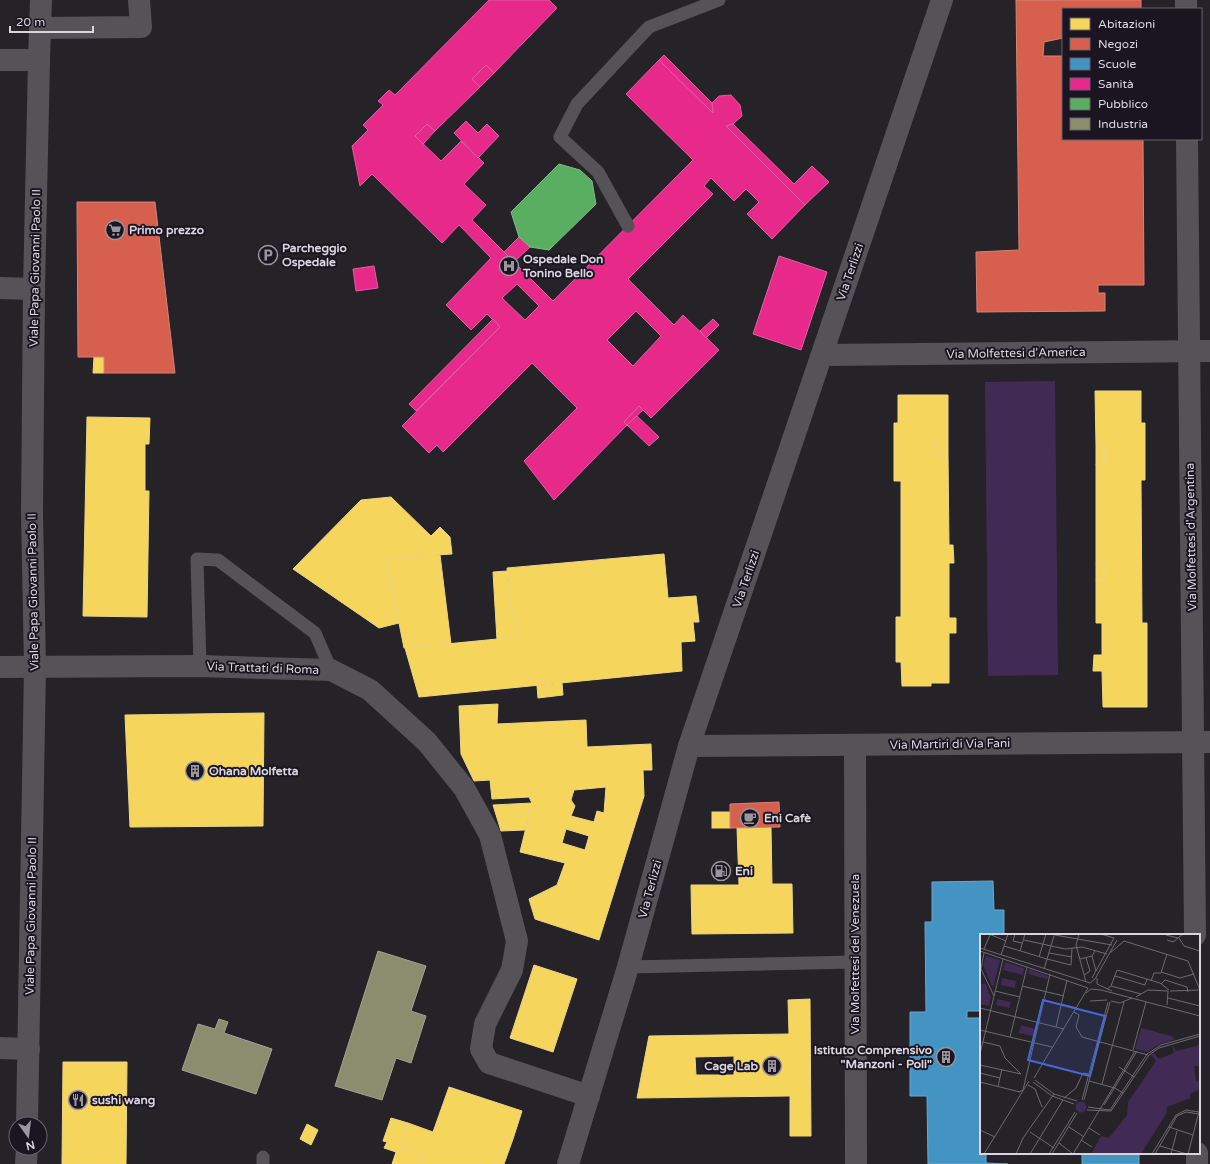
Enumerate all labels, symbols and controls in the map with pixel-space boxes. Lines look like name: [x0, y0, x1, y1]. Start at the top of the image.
scale bar: [10, 8, 93, 34]
legend: [1062, 8, 1202, 140]
text: 20 m: [16, 15, 45, 29]
text: Abitazioni: [1098, 17, 1155, 31]
text: Negozi: [1098, 37, 1138, 51]
text: Scuole: [1098, 57, 1136, 71]
text: Sanità: [1098, 77, 1134, 91]
text: Pubblico: [1098, 97, 1148, 111]
text: Industria: [1098, 117, 1148, 131]
street label: Viale Papa Giovanni Paolo II: [27, 189, 43, 347]
supermarket icon: Primo prezzo: [104, 219, 126, 241]
place label: Primo prezzo: [129, 223, 204, 238]
place label: Parcheggio Ospedale: [282, 241, 347, 270]
street label: Via Terlizzi: [834, 241, 866, 303]
parking icon: Parcheggio Ospedale: [257, 244, 279, 266]
place label: Ospedale Don Tonino Bello: [522, 252, 603, 280]
hospital icon: Ospedale Don Tonino Bello: [498, 255, 520, 277]
street label: Via Molfettesi d'America: [946, 345, 1086, 361]
street label: Via Molfettesi d'Argentina: [1183, 463, 1199, 611]
street label: Viale Papa Giovanni Paolo II: [25, 513, 41, 671]
street label: Via Terlizzi: [730, 548, 762, 610]
street label: Via Trattati di Roma: [206, 659, 320, 677]
street label: Via Martiri di Via Fani: [890, 736, 1010, 752]
building icon: Ohana Molfetta: [184, 760, 206, 782]
place label: Ohana Molfetta: [209, 764, 299, 778]
cafe icon: Eni Cafè: [739, 807, 761, 829]
place label: Eni Cafè: [764, 811, 811, 825]
street label: Viale Papa Giovanni Paolo II: [23, 837, 39, 995]
street label: Via Terlizzi: [635, 858, 665, 920]
fuel station icon: Eni: [710, 860, 732, 882]
place label: Eni: [735, 864, 753, 878]
street label: Via Molfettesi del Venezuela: [848, 874, 862, 1034]
inset map: [980, 934, 1200, 1154]
place label: Istituto Comprensivo "Manzoni - Poli": [814, 1043, 932, 1071]
building icon: Istituto Comprensivo "Manzoni - Poli": [935, 1046, 957, 1068]
building icon: Cage Lab: [761, 1055, 783, 1077]
place label: Cage Lab: [704, 1059, 758, 1074]
restaurant icon: sushi wang: [67, 1089, 89, 1111]
place label: sushi wang: [92, 1093, 155, 1108]
north arrow: [8, 1116, 48, 1156]
text: N: [24, 1138, 36, 1153]

